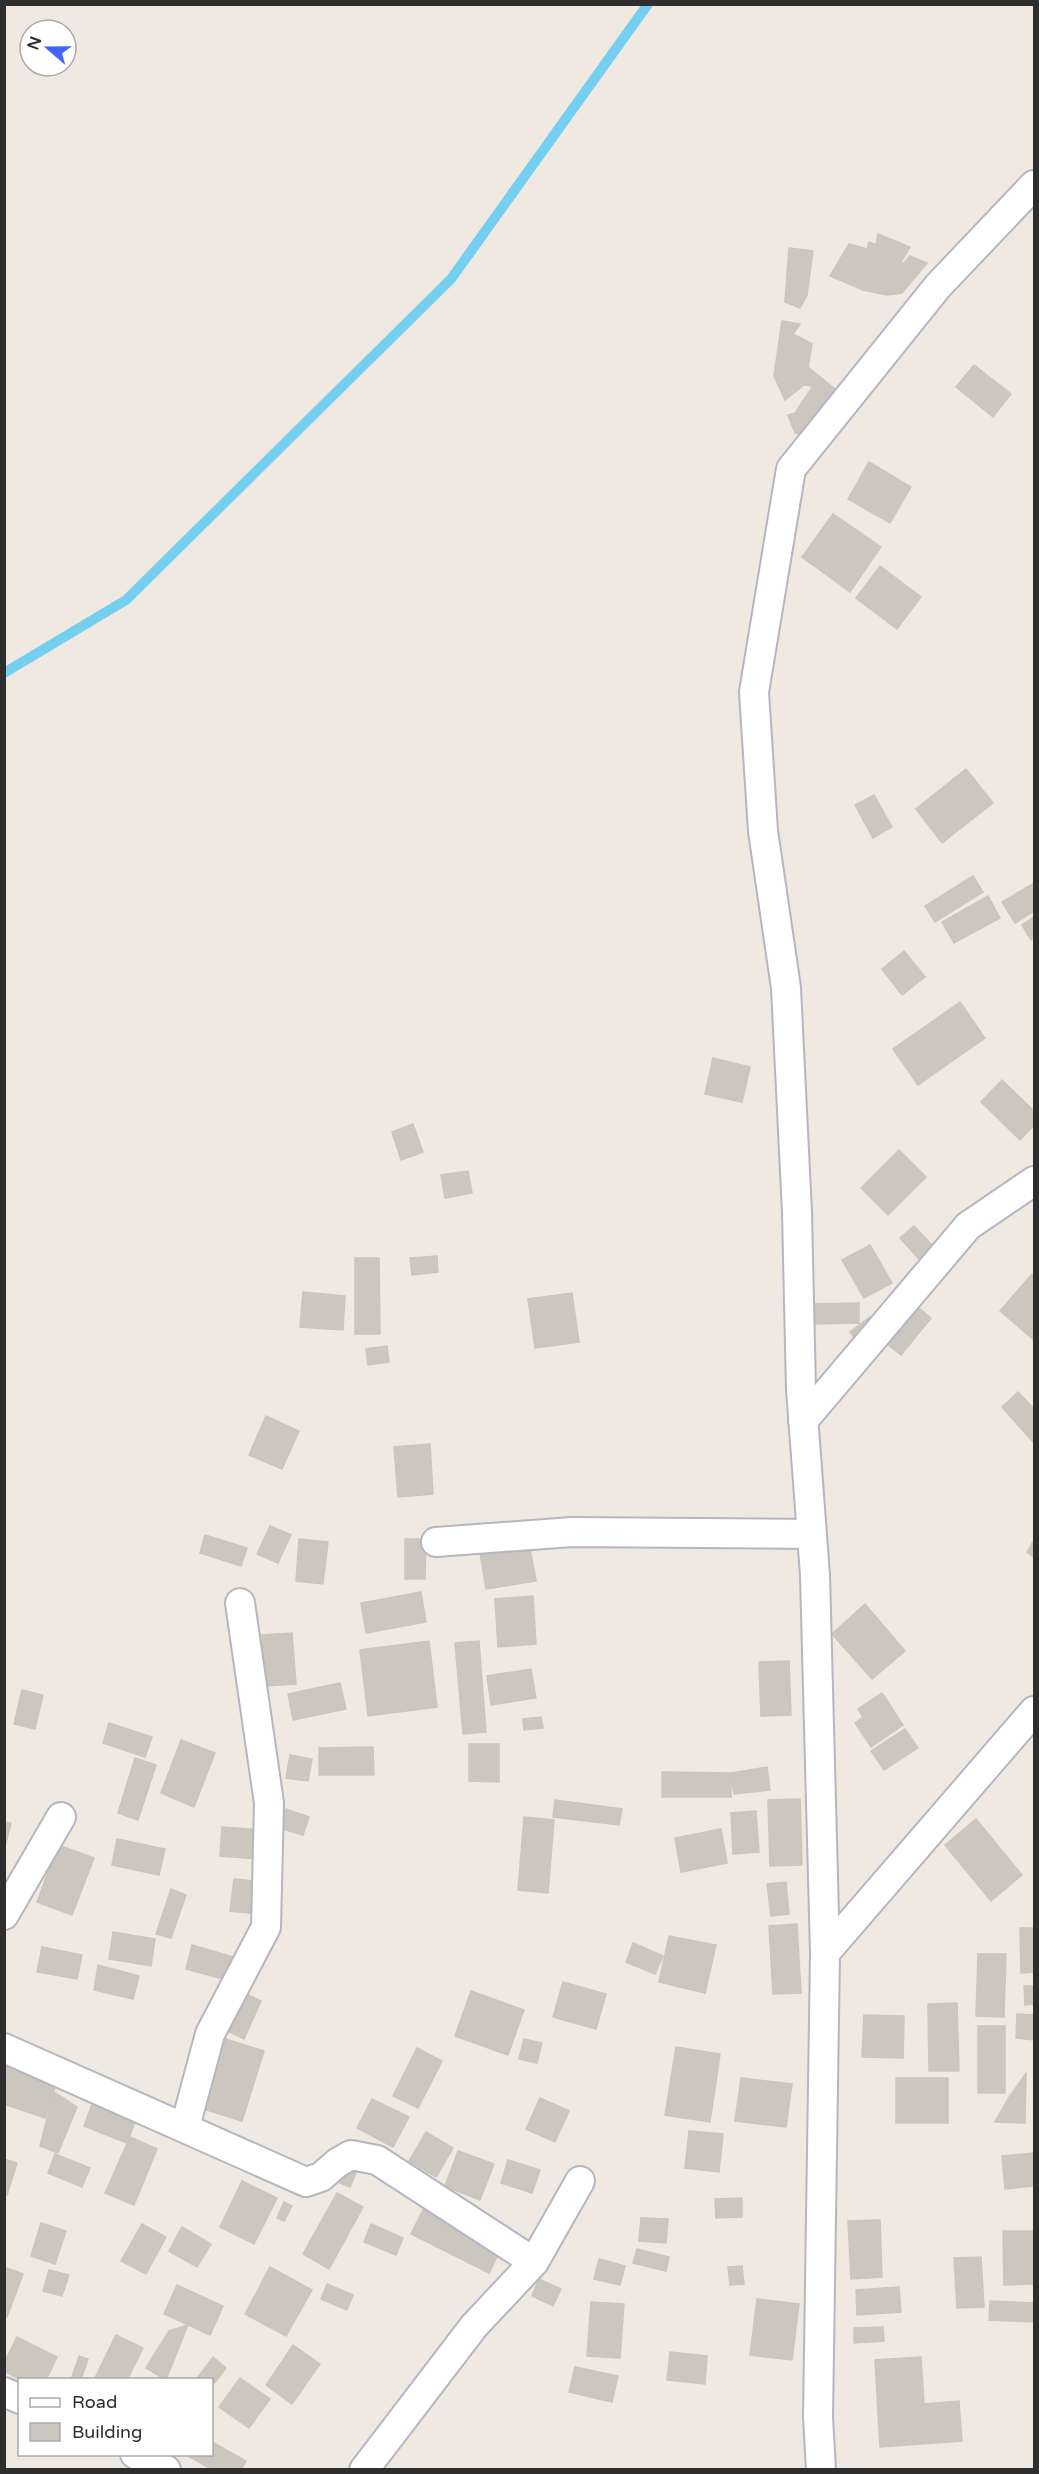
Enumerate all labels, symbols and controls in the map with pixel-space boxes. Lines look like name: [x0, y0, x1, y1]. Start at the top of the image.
north arrow: [18, 18, 78, 78]
text: N: [23, 34, 46, 53]
legend: [18, 2378, 213, 2456]
text: Road: [72, 2391, 117, 2413]
text: Building: [72, 2421, 142, 2443]

